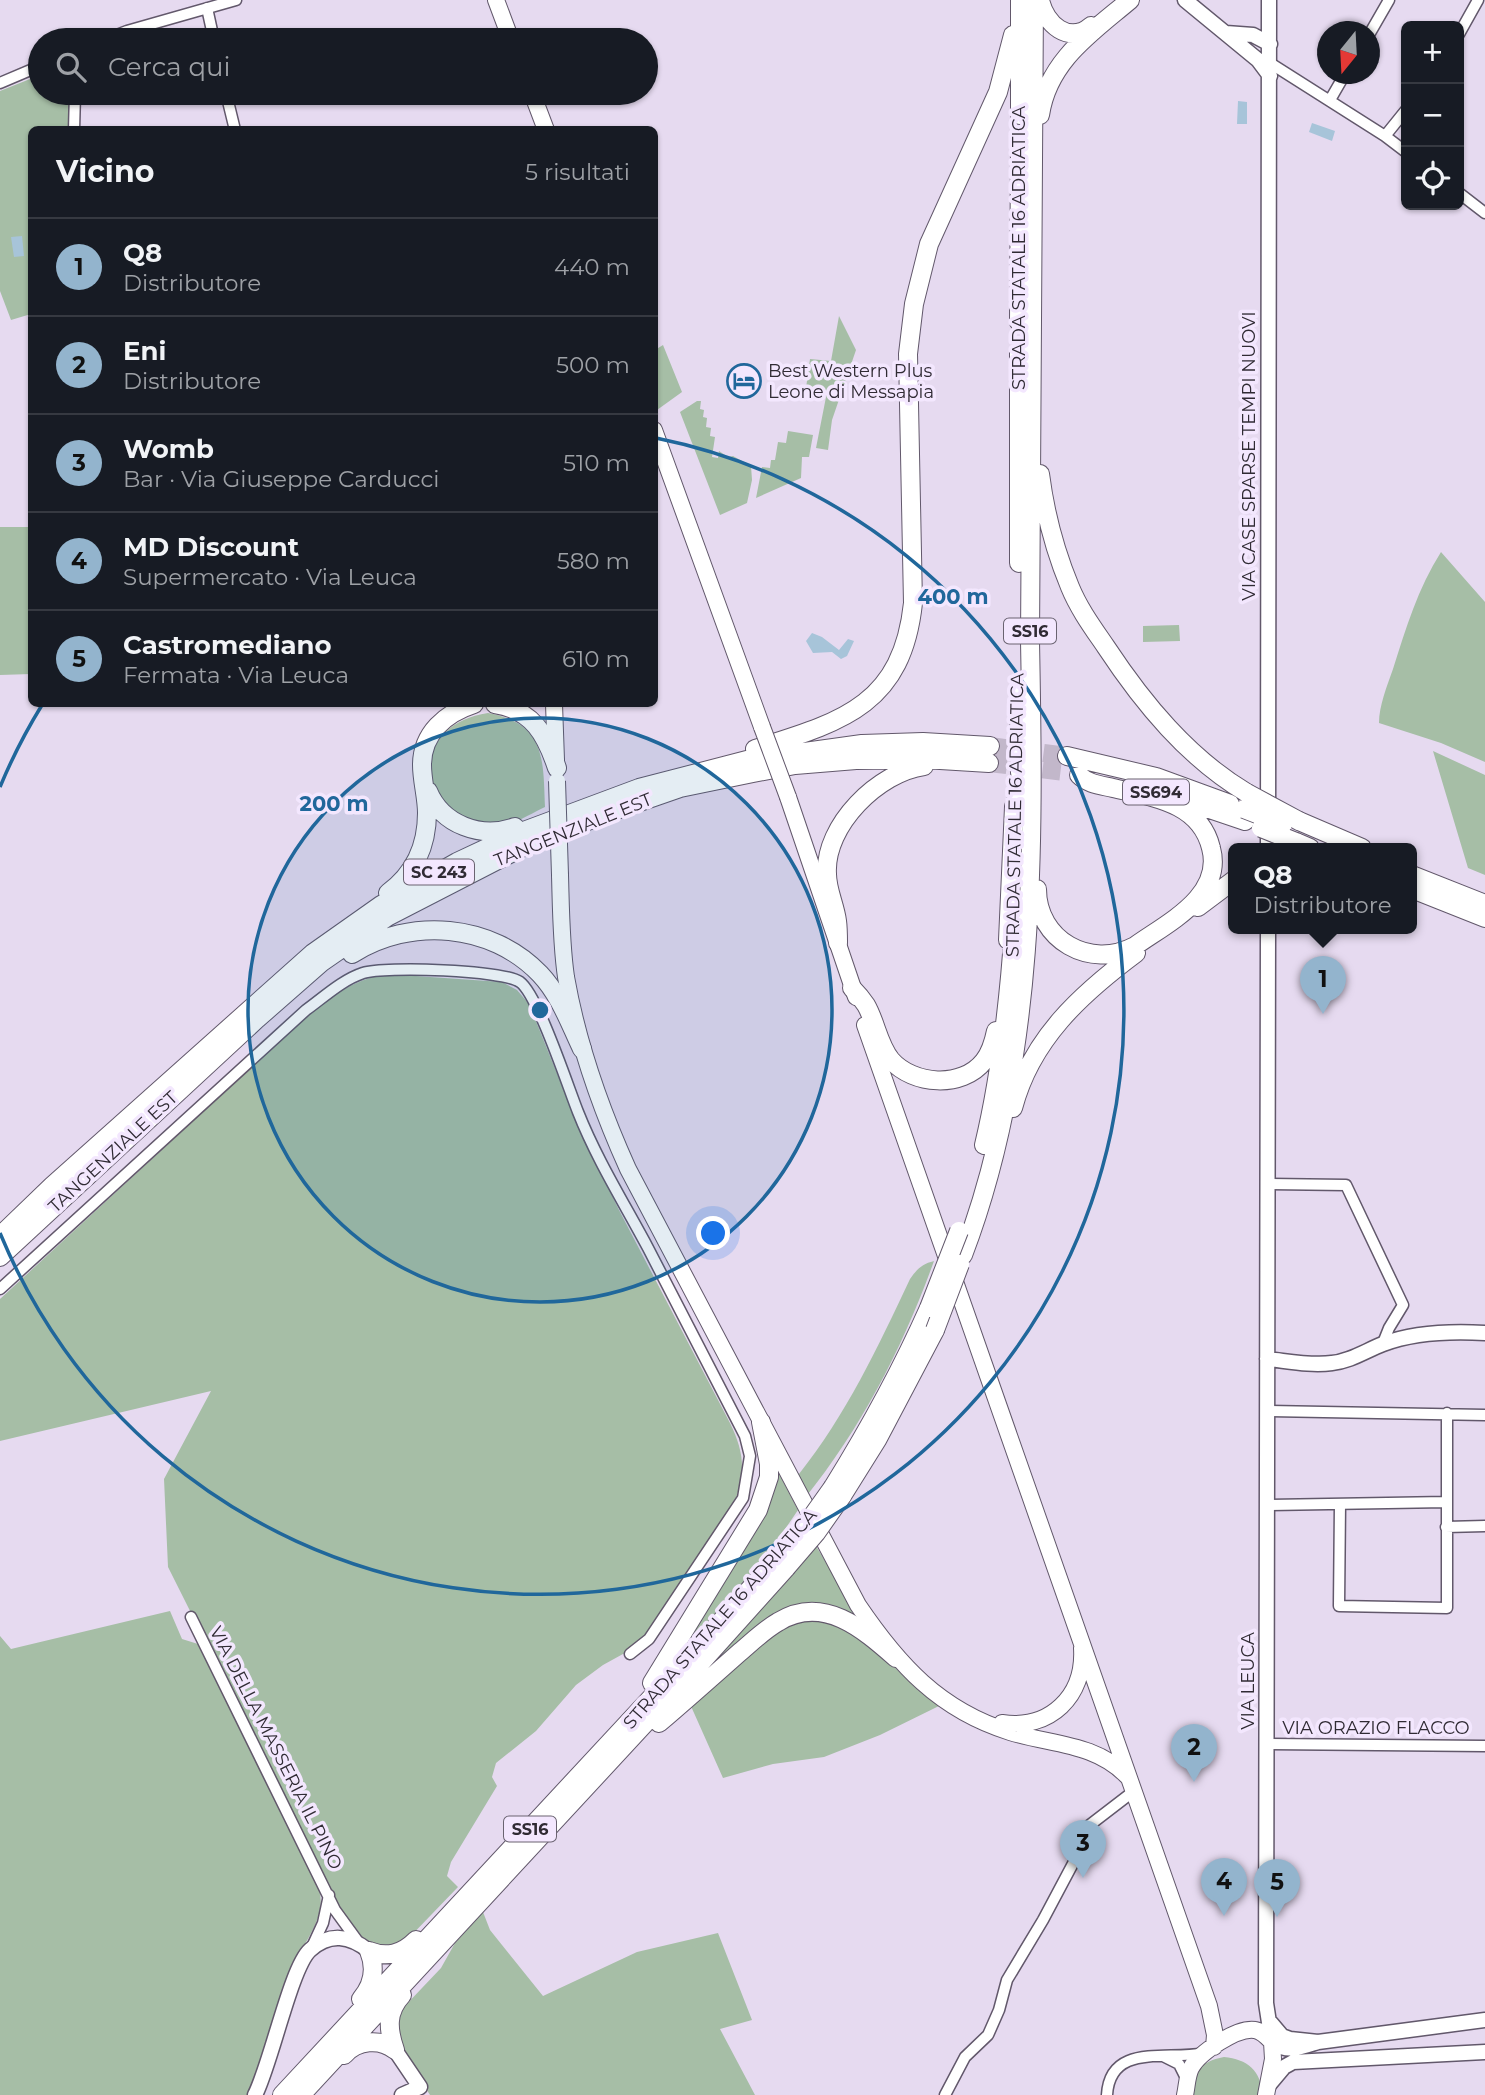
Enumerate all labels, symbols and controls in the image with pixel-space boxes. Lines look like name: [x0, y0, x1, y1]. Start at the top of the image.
north arrow: [1317, 21, 1380, 84]
map controls: [1401, 21, 1464, 210]
button: +: [1401, 21, 1464, 84]
search box: [28, 28, 658, 105]
icon: search: [52, 48, 90, 86]
text: Cerca qui: [108, 51, 231, 83]
button: −: [1401, 84, 1464, 147]
street label: STRADA STATALE 16 ADRIATICA: [1008, 106, 1030, 390]
button: locate: [1401, 147, 1464, 210]
text: Vicino: [56, 153, 154, 190]
text: 5 risultati: [525, 158, 630, 186]
text: Q8: [123, 237, 162, 269]
text: 1: [74, 253, 84, 281]
text: 440 m: [554, 253, 630, 281]
text: Distributore: [123, 269, 261, 297]
street label: VIA CASE SPARSE TEMPI NUOVI: [1238, 311, 1260, 601]
text: Eni: [123, 335, 166, 367]
text: 2: [72, 351, 86, 379]
text: 500 m: [556, 351, 630, 379]
place label: Best Western Plus Leone di Messapia: [768, 360, 934, 403]
hotel icon: Best Western Plus Leone di Messapia: [725, 362, 763, 400]
text: Distributore: [123, 367, 261, 395]
text: Womb: [123, 433, 214, 465]
text: 3: [72, 449, 86, 477]
text: 510 m: [563, 449, 630, 477]
text: Bar · Via Giuseppe Carducci: [123, 465, 439, 493]
text: MD Discount: [123, 531, 299, 563]
text: 4: [71, 547, 87, 575]
text: 580 m: [557, 547, 630, 575]
text: Supermercato · Via Leuca: [123, 563, 417, 591]
text: 400 m: [918, 584, 988, 609]
road number: SS16: [1004, 618, 1056, 644]
text: Castromediano: [123, 629, 332, 661]
text: 5: [72, 645, 86, 673]
text: 610 m: [562, 645, 630, 673]
text: Fermata · Via Leuca: [123, 661, 349, 689]
street label: STRADA STATALE 16 ADRIATICA: [1002, 673, 1028, 957]
road number: SS694: [1123, 779, 1189, 804]
street label: TANGENZIALE EST: [491, 788, 656, 872]
text: 200 m: [300, 791, 368, 816]
popup: [1228, 843, 1417, 934]
text: Q8: [1253, 859, 1293, 891]
road number: SC 243: [404, 860, 474, 884]
text: Distributore: [1253, 891, 1392, 919]
pin: 1: [1300, 956, 1346, 1014]
centre of rings: [528, 998, 552, 1022]
street label: TANGENZIALE EST: [44, 1086, 183, 1218]
your location: [696, 1216, 730, 1250]
street label: STRADA STATALE 16 ADRIATICA: [619, 1505, 822, 1733]
street label: VIA DELLA MASSERIA IL PINO: [205, 1623, 347, 1873]
street label: VIA LEUCA: [1237, 1632, 1259, 1730]
street label: VIA ORAZIO FLACCO: [1282, 1717, 1470, 1739]
pin: 2: [1171, 1724, 1217, 1782]
road number: SS16: [504, 1816, 556, 1842]
pin: 3: [1060, 1820, 1106, 1878]
pin: 4: [1201, 1858, 1247, 1916]
pin: 5: [1254, 1859, 1300, 1917]

